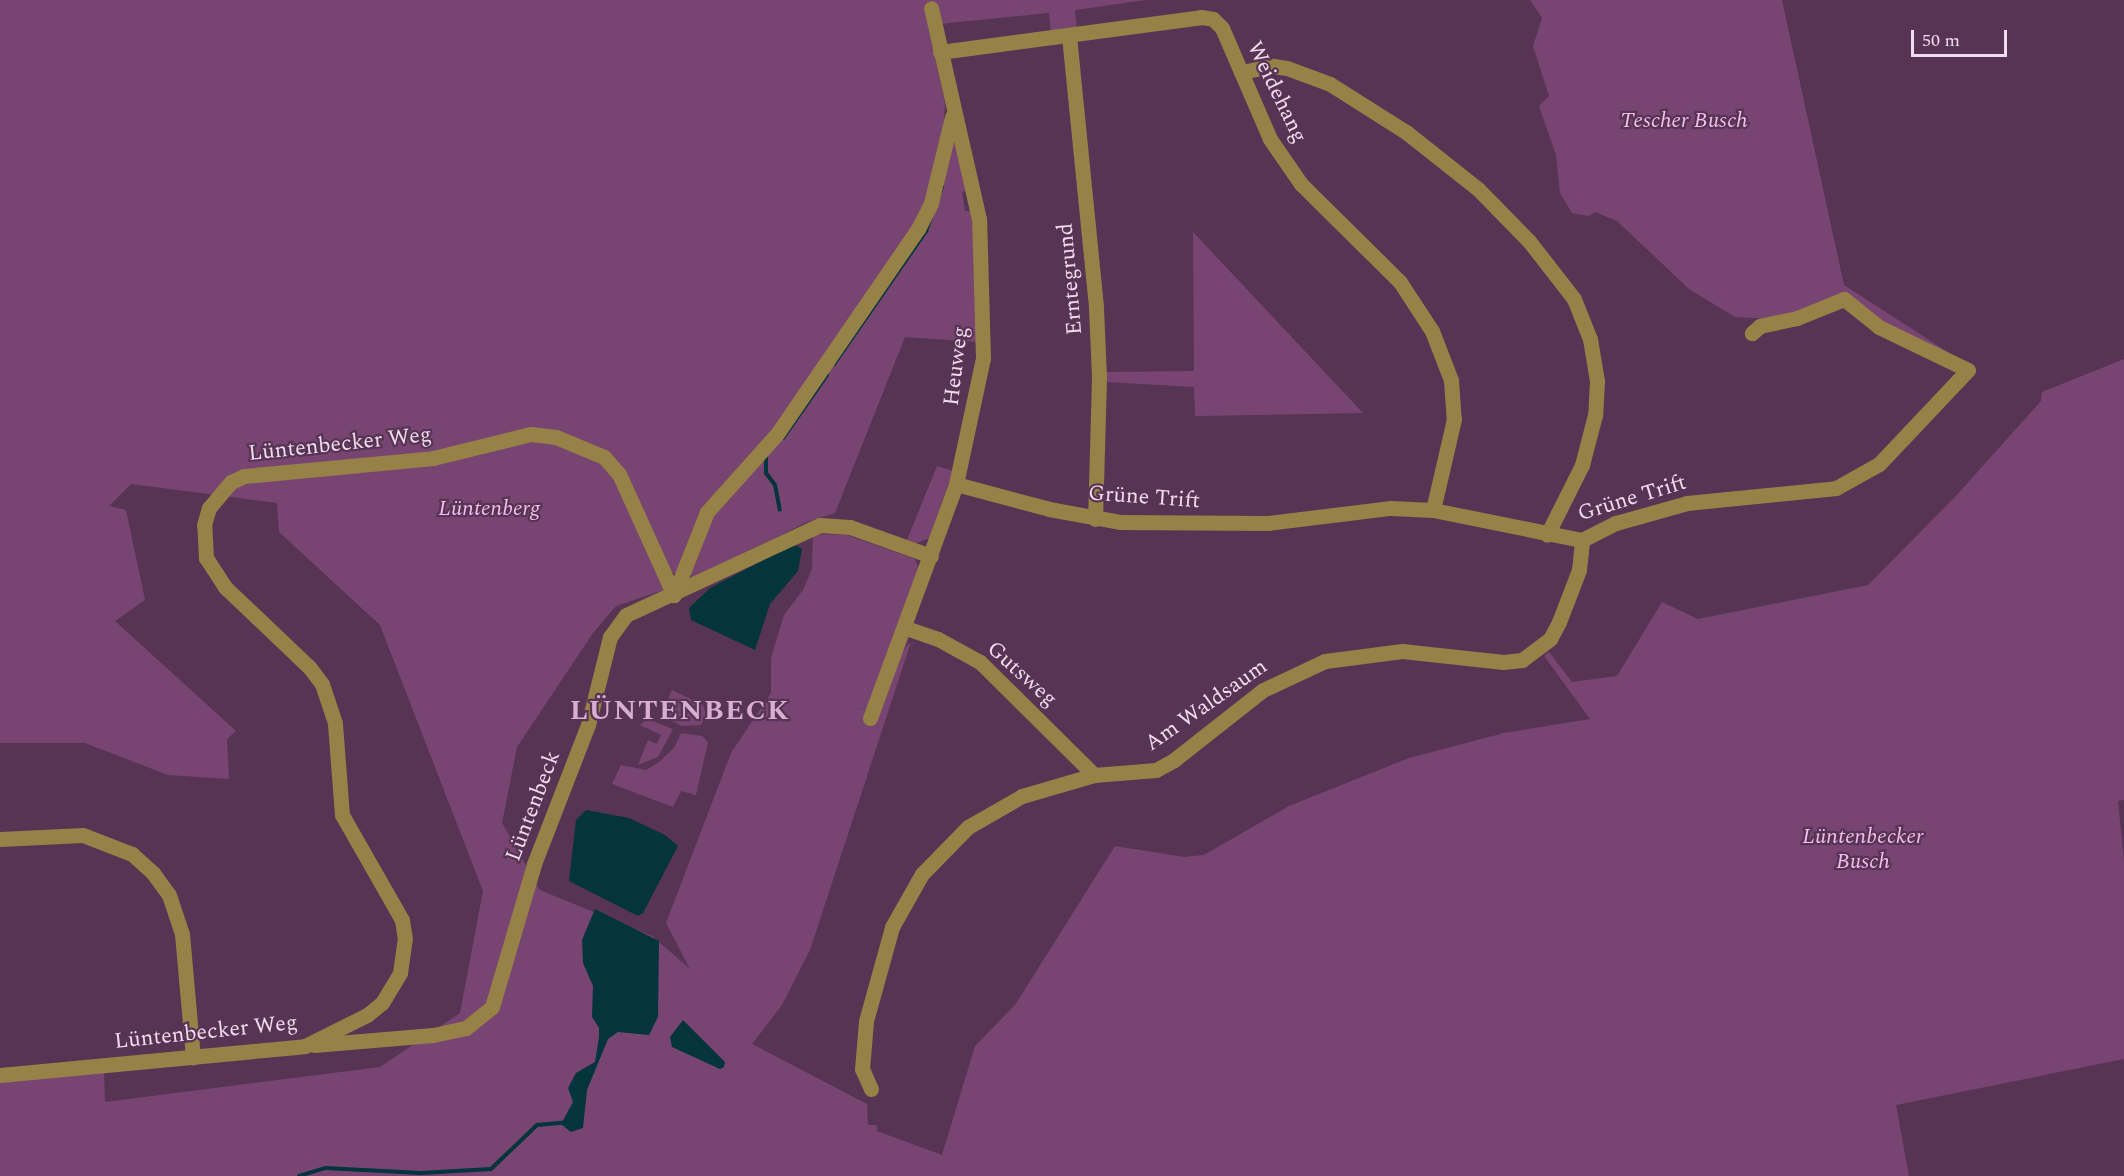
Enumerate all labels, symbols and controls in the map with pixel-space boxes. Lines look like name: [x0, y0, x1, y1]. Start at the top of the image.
scale bar: [1914, 18, 2010, 56]
text: 50 m: [1922, 27, 1960, 54]
street label: Weidehang: [1241, 37, 1313, 147]
park label: Tescher Busch: [1620, 108, 1748, 134]
street label: Erntegrund: [1052, 222, 1088, 336]
street label: Heuweg: [938, 325, 974, 407]
street label: Lüntenbecker Weg: [247, 421, 433, 467]
street label: Grüne Trift: [1575, 469, 1689, 527]
street label: Grüne Trift: [1087, 480, 1201, 514]
park label: Lüntenberg: [438, 496, 540, 522]
street label: Gutsweg: [981, 635, 1063, 713]
street label: Am Waldsaum: [1140, 653, 1272, 757]
district label: LÜNTENBECK: [570, 694, 790, 728]
street label: Lüntenbeck: [500, 747, 566, 865]
park label: Lüntenbecker Busch: [1802, 823, 1924, 874]
street label: Lüntenbecker Weg: [113, 1009, 299, 1055]

